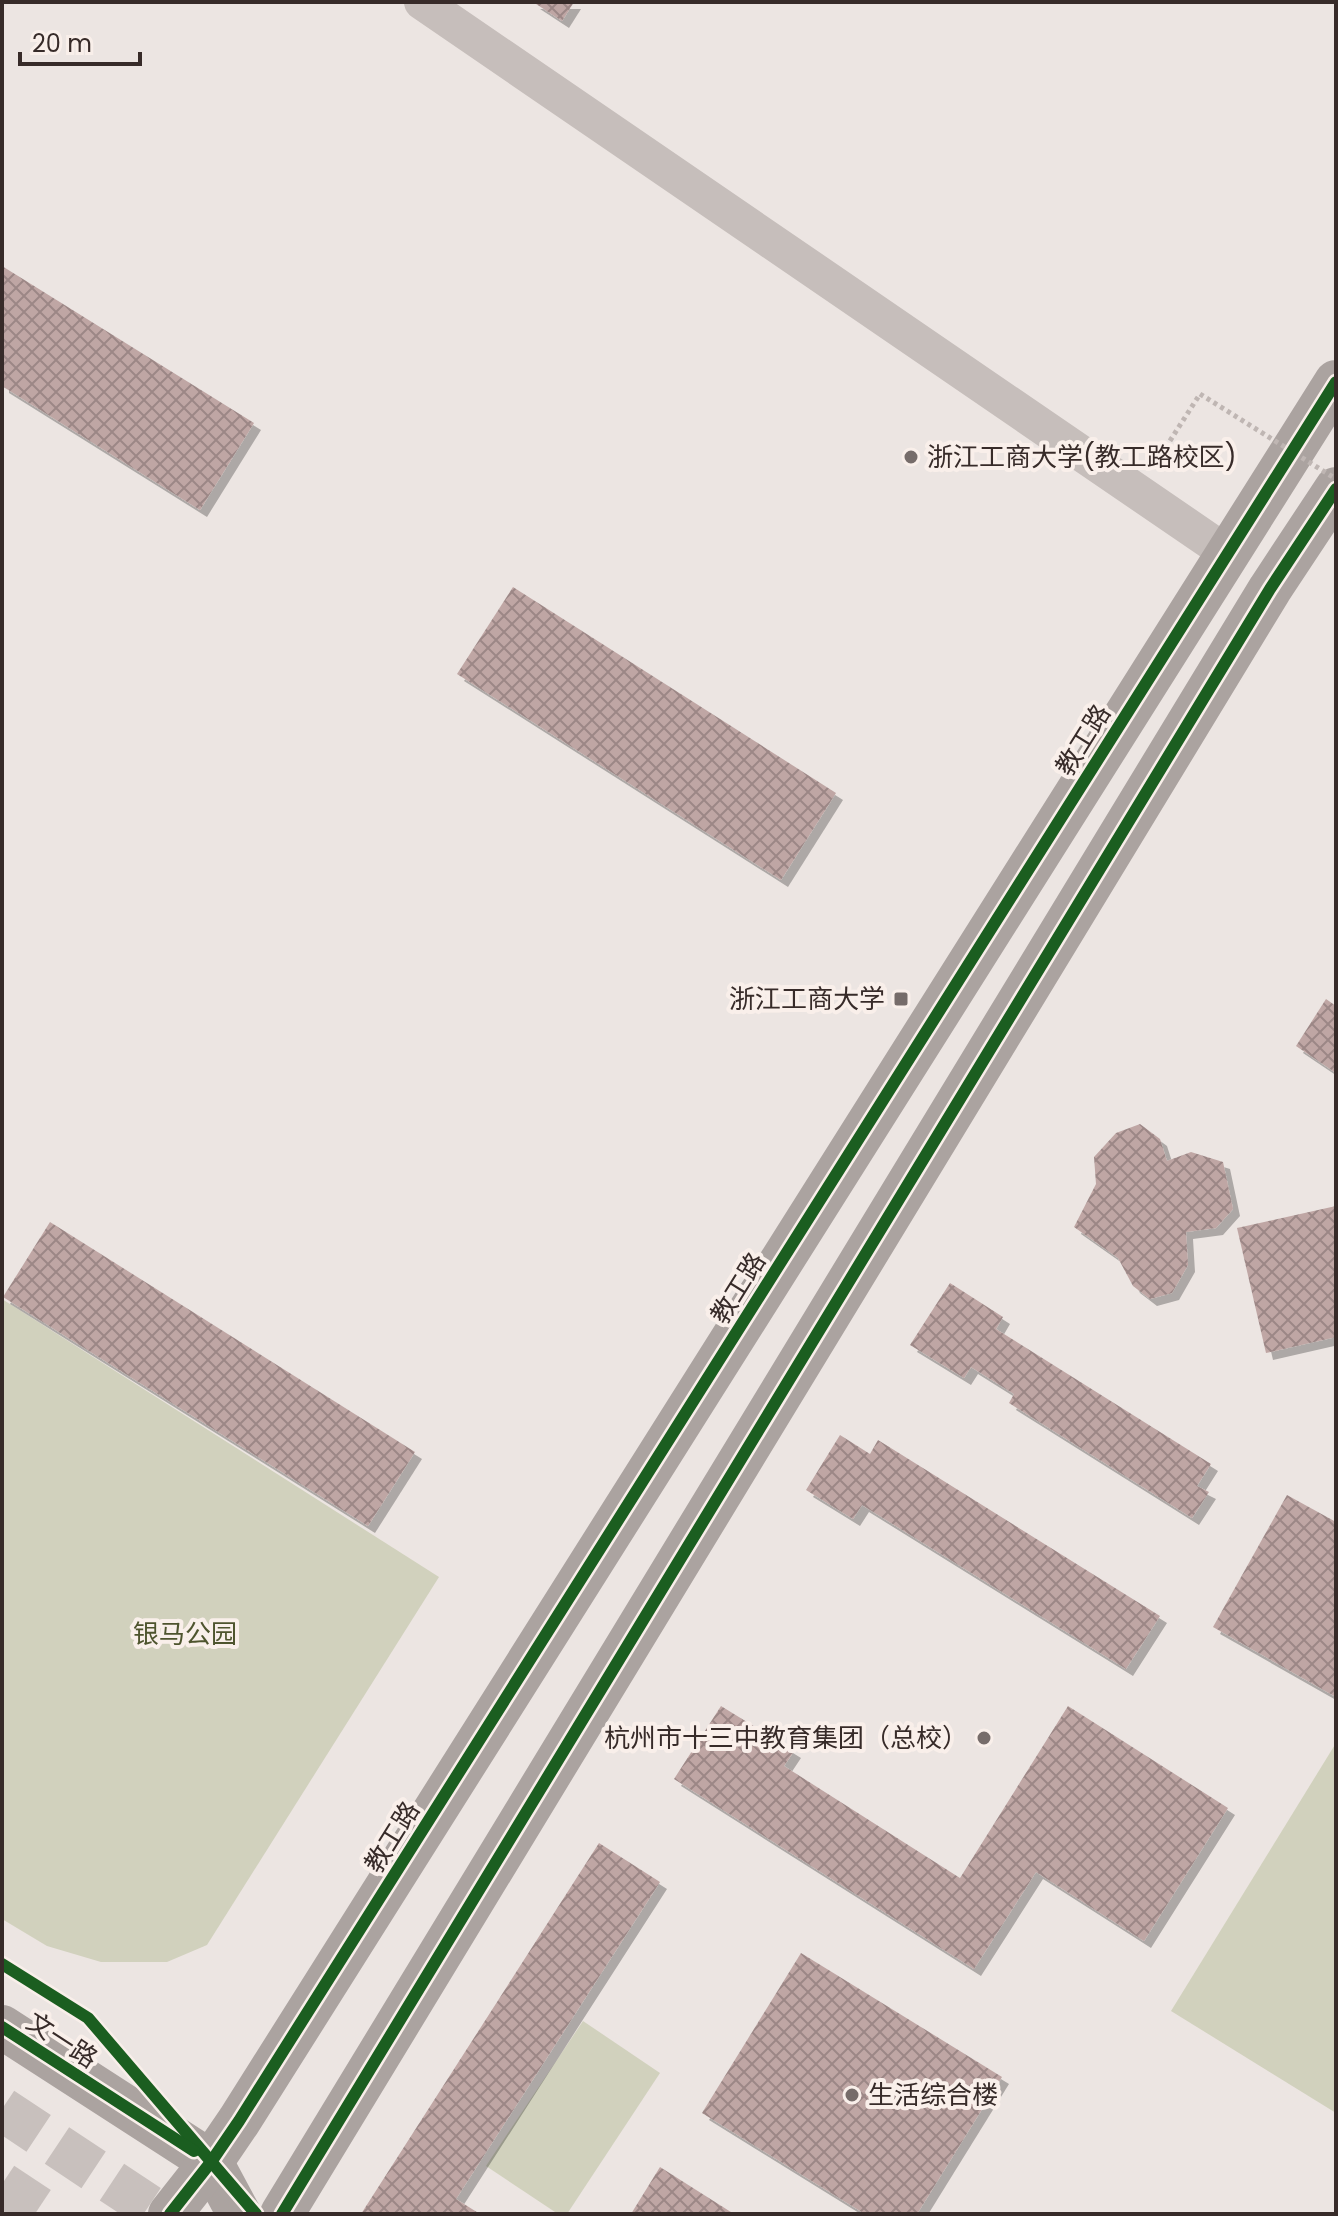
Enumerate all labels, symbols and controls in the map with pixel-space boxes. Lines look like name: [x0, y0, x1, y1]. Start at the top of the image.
scale bar: [20, 16, 140, 66]
text: 20 m: [32, 27, 92, 60]
place label: 浙江工商大学(教工路校区): [927, 439, 1237, 475]
marker: 浙江工商大学(教工路校区): [902, 448, 920, 466]
street label: 教工路: [1047, 697, 1119, 783]
place label: 浙江工商大学: [729, 981, 885, 1017]
marker: 浙江工商大学: [892, 990, 910, 1008]
street label: 教工路: [702, 1245, 774, 1331]
park label: 银马公园: [133, 1616, 237, 1652]
place label: 杭州市十三中教育集团（总校）: [604, 1720, 968, 1756]
marker: 杭州市十三中教育集团（总校）: [975, 1729, 993, 1747]
street label: 教工路: [356, 1794, 428, 1880]
street label: 文一路: [19, 2004, 105, 2076]
place label: 生活综合楼: [868, 2077, 998, 2113]
marker: 生活综合楼: [843, 2086, 861, 2104]

